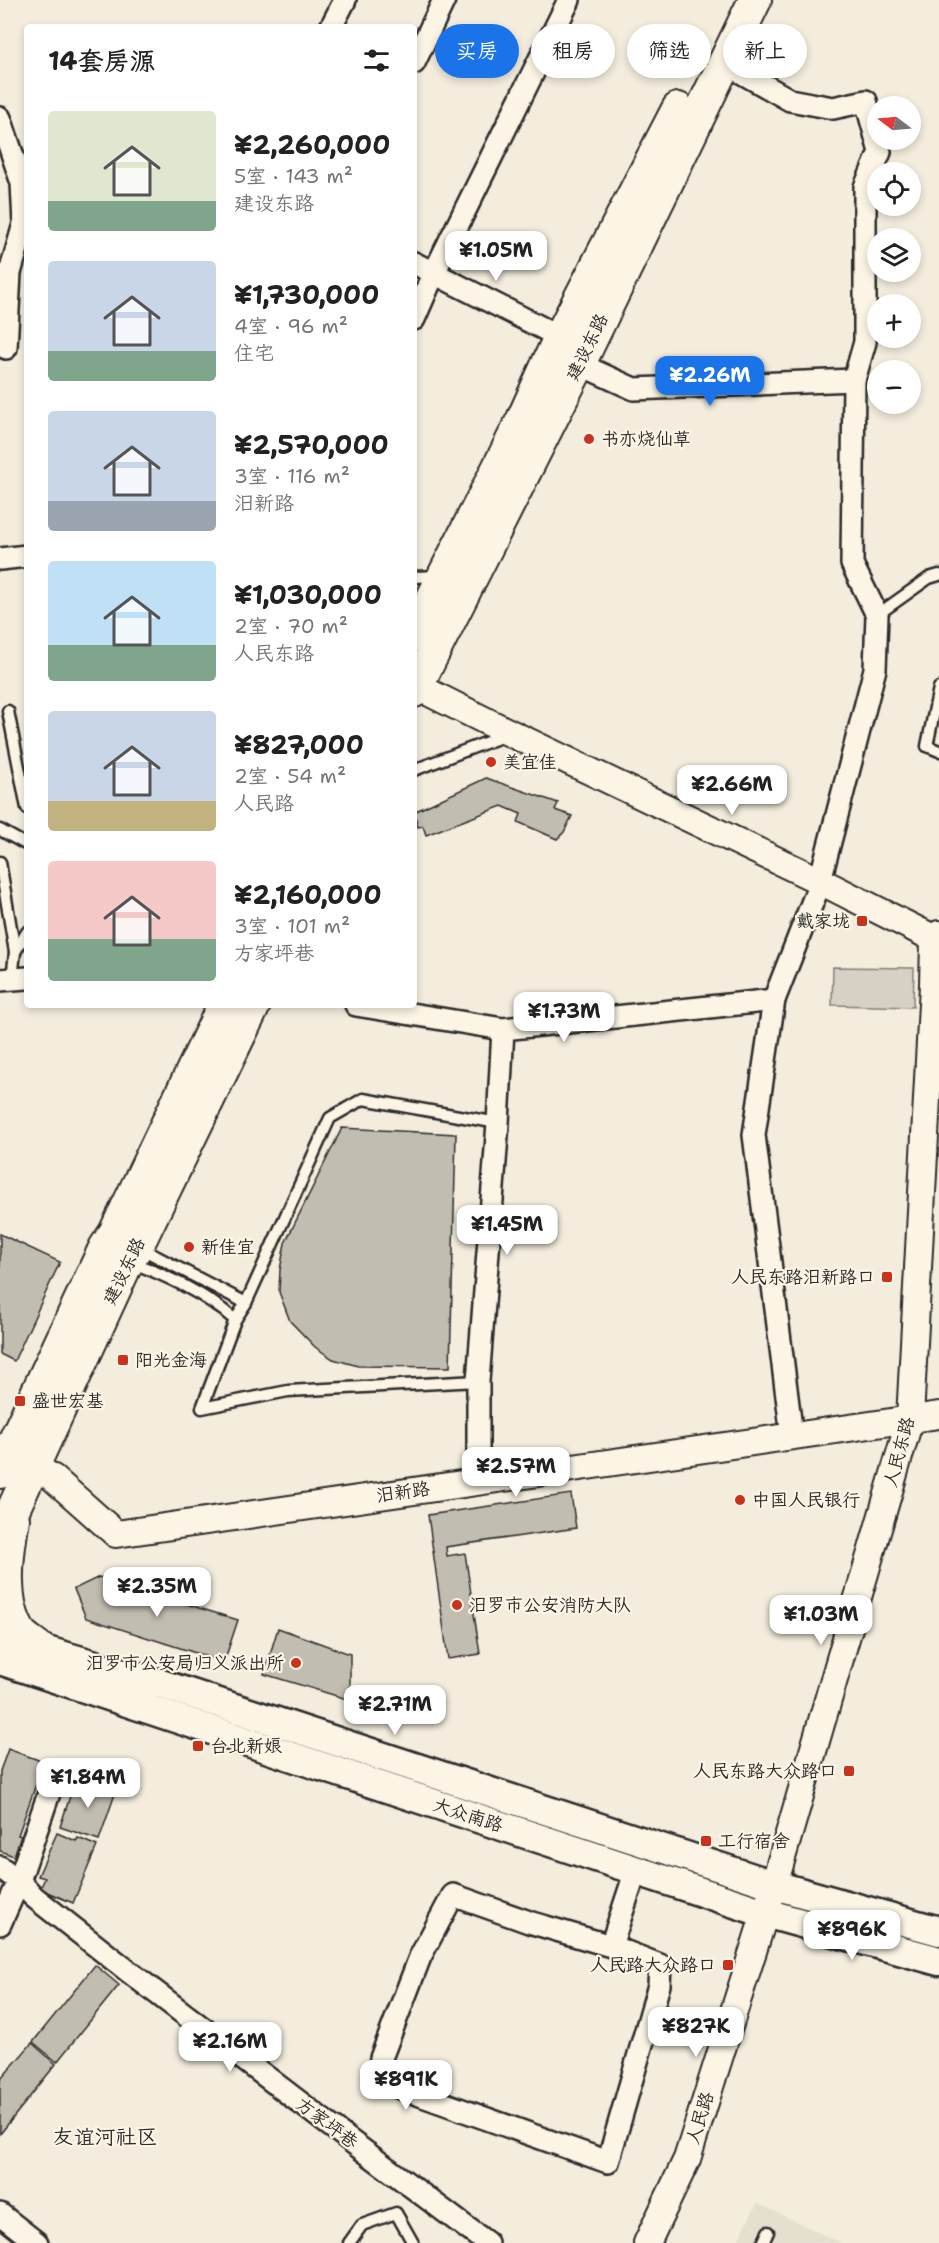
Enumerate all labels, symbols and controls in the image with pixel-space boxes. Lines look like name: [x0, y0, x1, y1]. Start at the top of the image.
chip: 买房: [435, 24, 519, 78]
chip: 租房: [531, 24, 615, 78]
chip: 筛选: [627, 24, 711, 78]
chip: 新上: [723, 24, 807, 78]
text: 14套房源: [48, 43, 156, 78]
icon: filters: [360, 44, 393, 77]
north arrow: [867, 96, 921, 150]
map controls: [867, 96, 921, 414]
text: ¥2,260,000: [234, 127, 390, 162]
icon: home: [96, 135, 168, 207]
button: locate: [867, 162, 921, 216]
text: 5室 · 143 m²: [234, 163, 353, 189]
text: 建设东路: [234, 190, 314, 216]
button: layers: [867, 228, 921, 282]
pin: ¥1.05M: [447, 231, 545, 282]
text: ¥1.05M: [459, 237, 533, 263]
text: ¥1,730,000: [234, 277, 379, 312]
icon: home: [96, 285, 168, 357]
button: +: [867, 294, 921, 348]
street label: 建设东路: [560, 309, 614, 385]
text: 4室 · 96 m²: [234, 313, 348, 339]
text: 住宅: [234, 340, 274, 366]
pin: ¥2.26M: [661, 356, 759, 407]
button: −: [867, 360, 921, 414]
text: ¥2.26M: [669, 362, 751, 388]
text: ¥2,570,000: [234, 427, 389, 462]
place label: 书亦烧仙草: [601, 427, 691, 451]
marker: 书亦烧仙草: [582, 432, 596, 446]
icon: home: [96, 435, 168, 507]
text: 3室 · 116 m²: [234, 463, 350, 489]
text: 汨新路: [234, 490, 294, 516]
text: ¥1,030,000: [234, 577, 382, 612]
icon: home: [96, 585, 168, 657]
text: 2室 · 70 m²: [234, 613, 348, 639]
text: 人民东路: [234, 640, 314, 666]
text: ¥827,000: [234, 727, 364, 762]
icon: home: [96, 735, 168, 807]
place label: 美宜佳: [503, 750, 557, 774]
marker: 美宜佳: [484, 755, 498, 769]
text: 2室 · 54 m²: [234, 763, 346, 789]
pin: ¥2.66M: [683, 765, 781, 816]
text: ¥2.66M: [691, 771, 773, 797]
text: 人民路: [234, 790, 294, 816]
text: ¥2,160,000: [234, 877, 382, 912]
icon: home: [96, 885, 168, 957]
place label: 戴家垅: [796, 909, 850, 933]
text: 3室 · 101 m²: [234, 913, 350, 939]
marker: 戴家垅: [855, 914, 869, 928]
text: 方家坪巷: [234, 940, 314, 966]
pin: ¥1.73M: [515, 992, 613, 1043]
text: ¥1.73M: [527, 998, 601, 1024]
pin: ¥1.45M: [458, 1205, 556, 1256]
text: ¥1.45M: [471, 1211, 543, 1237]
street label: 建设东路: [97, 1233, 151, 1309]
place label: 新佳宜: [201, 1235, 255, 1259]
marker: 新佳宜: [182, 1240, 196, 1254]
place label: 人民东路汨新路口: [731, 1265, 875, 1289]
marker: 人民东路汨新路口: [880, 1270, 894, 1284]
place label: 阳光金海: [135, 1348, 207, 1372]
marker: 阳光金海: [116, 1353, 130, 1367]
place label: 盛世宏基: [32, 1389, 104, 1413]
marker: 盛世宏基: [13, 1394, 27, 1408]
street label: 人民东路: [878, 1414, 920, 1490]
pin: ¥2.57M: [467, 1447, 565, 1498]
text: ¥2.57M: [476, 1453, 556, 1479]
street label: 汨新路: [375, 1476, 431, 1508]
place label: 中国人民银行: [752, 1488, 860, 1512]
marker: 中国人民银行: [733, 1493, 747, 1507]
pin: ¥2.35M: [108, 1567, 206, 1618]
text: ¥2.35M: [117, 1573, 197, 1599]
place label: 汨罗市公安消防大队: [469, 1593, 631, 1617]
pin: ¥1.03M: [772, 1595, 870, 1646]
marker: 汨罗市公安消防大队: [450, 1598, 464, 1612]
text: ¥1.03M: [783, 1601, 859, 1627]
place label: 汨罗市公安局归义派出所: [86, 1651, 284, 1675]
marker: 汨罗市公安局归义派出所: [289, 1656, 303, 1670]
pin: ¥2.71M: [346, 1685, 444, 1736]
text: ¥2.71M: [358, 1691, 432, 1717]
place label: 台北新娘: [210, 1734, 282, 1758]
marker: 台北新娘: [191, 1739, 205, 1753]
pin: ¥1.84M: [39, 1758, 137, 1809]
place label: 人民东路大众路口: [693, 1759, 837, 1783]
text: ¥1.84M: [50, 1764, 126, 1790]
marker: 人民东路大众路口: [842, 1764, 856, 1778]
street label: 大众南路: [430, 1792, 506, 1838]
place label: 工行宿舍: [718, 1829, 790, 1853]
marker: 工行宿舍: [699, 1834, 713, 1848]
pin: ¥896K: [810, 1910, 894, 1961]
text: ¥896K: [817, 1916, 887, 1942]
place label: 人民路大众路口: [590, 1953, 716, 1977]
marker: 人民路大众路口: [721, 1958, 735, 1972]
pin: ¥827K: [654, 2007, 738, 2058]
text: ¥827K: [662, 2013, 730, 2039]
pin: ¥2.16M: [181, 2022, 279, 2073]
text: ¥2.16M: [193, 2028, 267, 2054]
pin: ¥891K: [364, 2060, 448, 2111]
text: ¥891K: [374, 2066, 438, 2092]
street label: 人民路: [681, 2089, 719, 2147]
street label: 方家坪巷: [291, 2092, 363, 2154]
district label: 友谊河社区: [53, 2123, 158, 2151]

